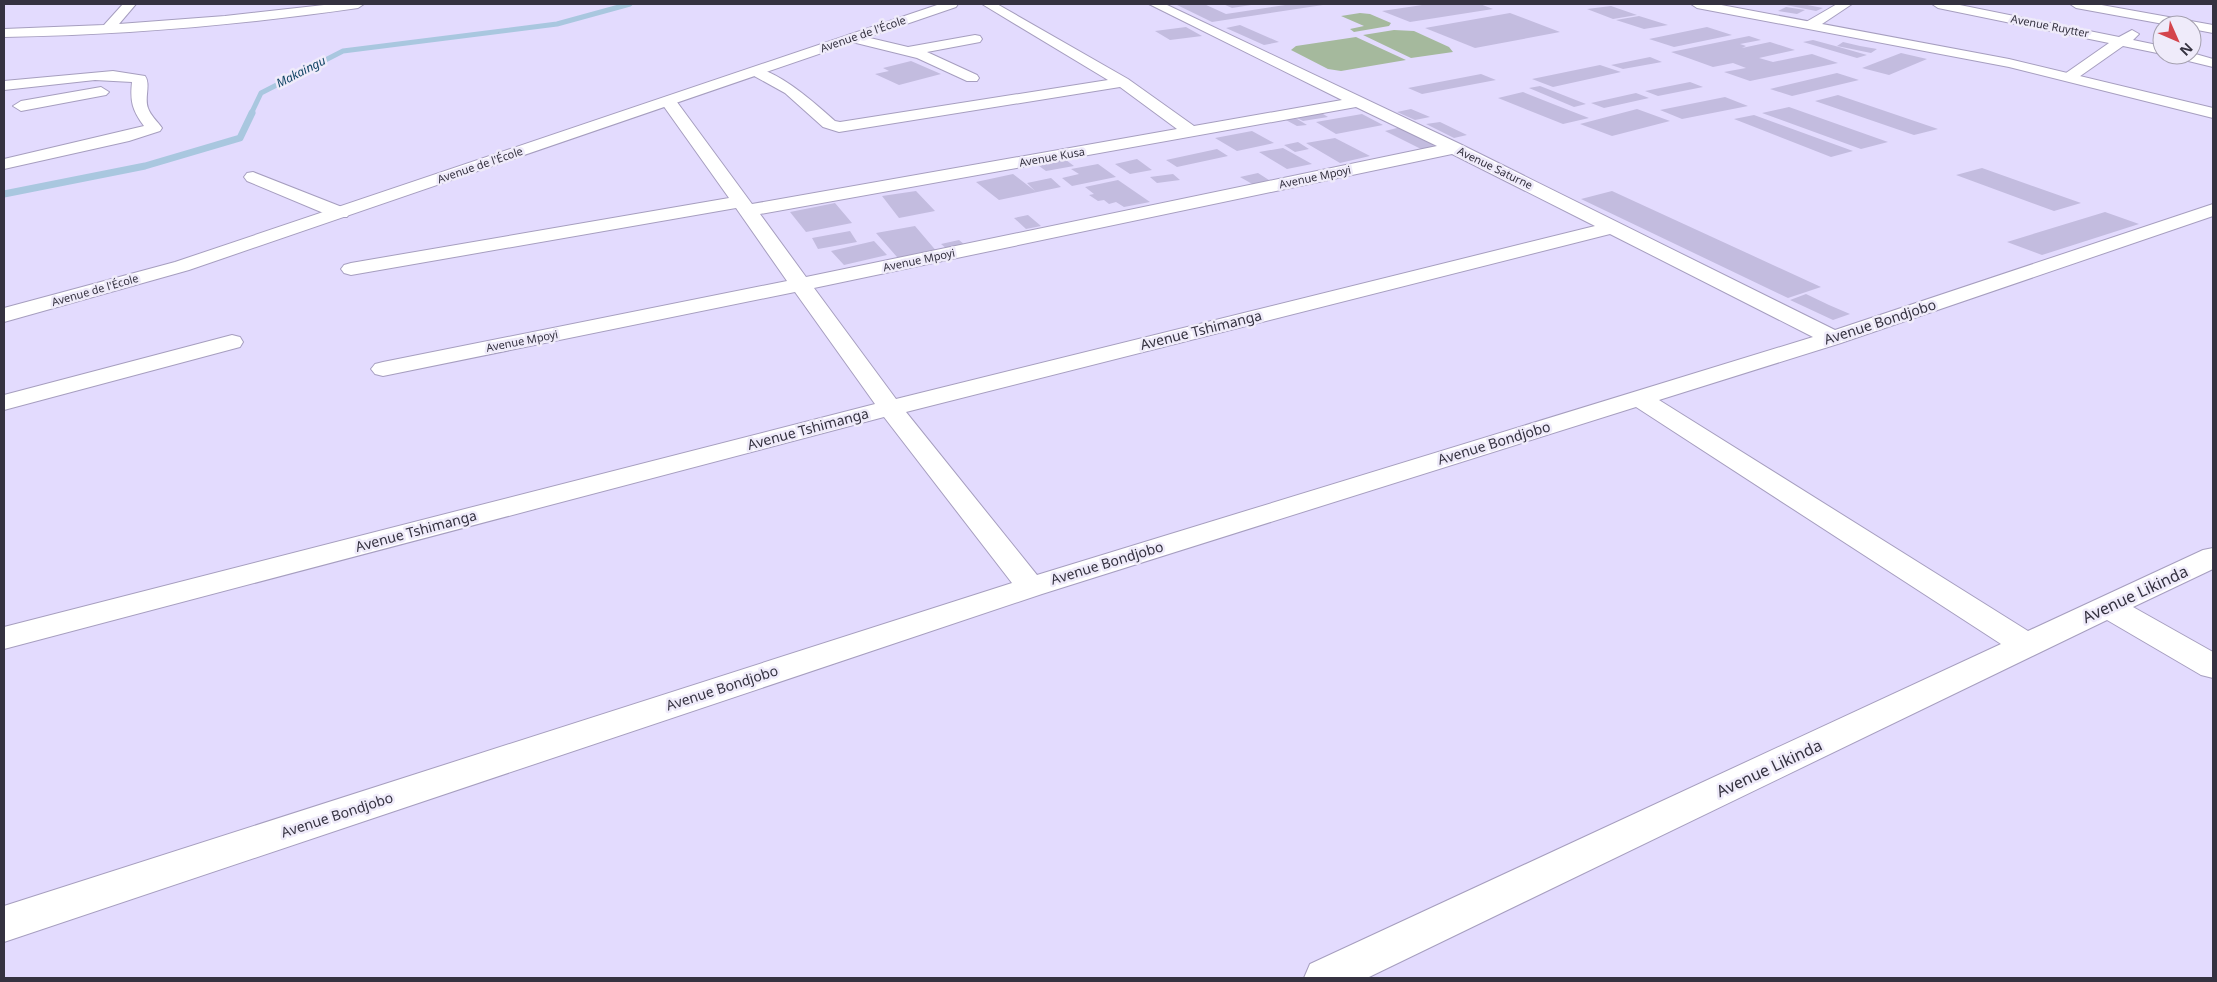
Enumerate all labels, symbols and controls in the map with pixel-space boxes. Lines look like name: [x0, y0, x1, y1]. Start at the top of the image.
street label: Avenue Ruytter: [2010, 11, 2091, 41]
street label: Avenue de l'École: [818, 12, 908, 55]
north arrow: [2152, 15, 2202, 65]
text: N: [2176, 39, 2197, 60]
water label: Makaingu: [273, 52, 329, 91]
street label: Avenue de l'École: [435, 143, 525, 186]
street label: Avenue Kusa: [1018, 143, 1086, 170]
street label: Avenue Saturne: [1455, 143, 1535, 192]
street label: Avenue Mpoyi: [1278, 162, 1352, 191]
street label: Avenue Mpoyi: [882, 245, 956, 274]
street label: Avenue de l'École: [50, 270, 140, 309]
street label: Avenue Bondjobo: [1821, 294, 1938, 349]
street label: Avenue Tshimanga: [1138, 305, 1264, 354]
street label: Avenue Mpoyi: [485, 326, 559, 355]
street label: Avenue Tshimanga: [745, 403, 871, 454]
street label: Avenue Bondjobo: [1435, 416, 1552, 469]
street label: Avenue Tshimanga: [353, 505, 479, 556]
street label: Avenue Bondjobo: [1048, 536, 1165, 589]
street label: Avenue Likinda: [2079, 560, 2191, 628]
street label: Avenue Bondjobo: [663, 660, 780, 715]
street label: Avenue Likinda: [1713, 734, 1825, 802]
street label: Avenue Bondjobo: [278, 787, 395, 842]

